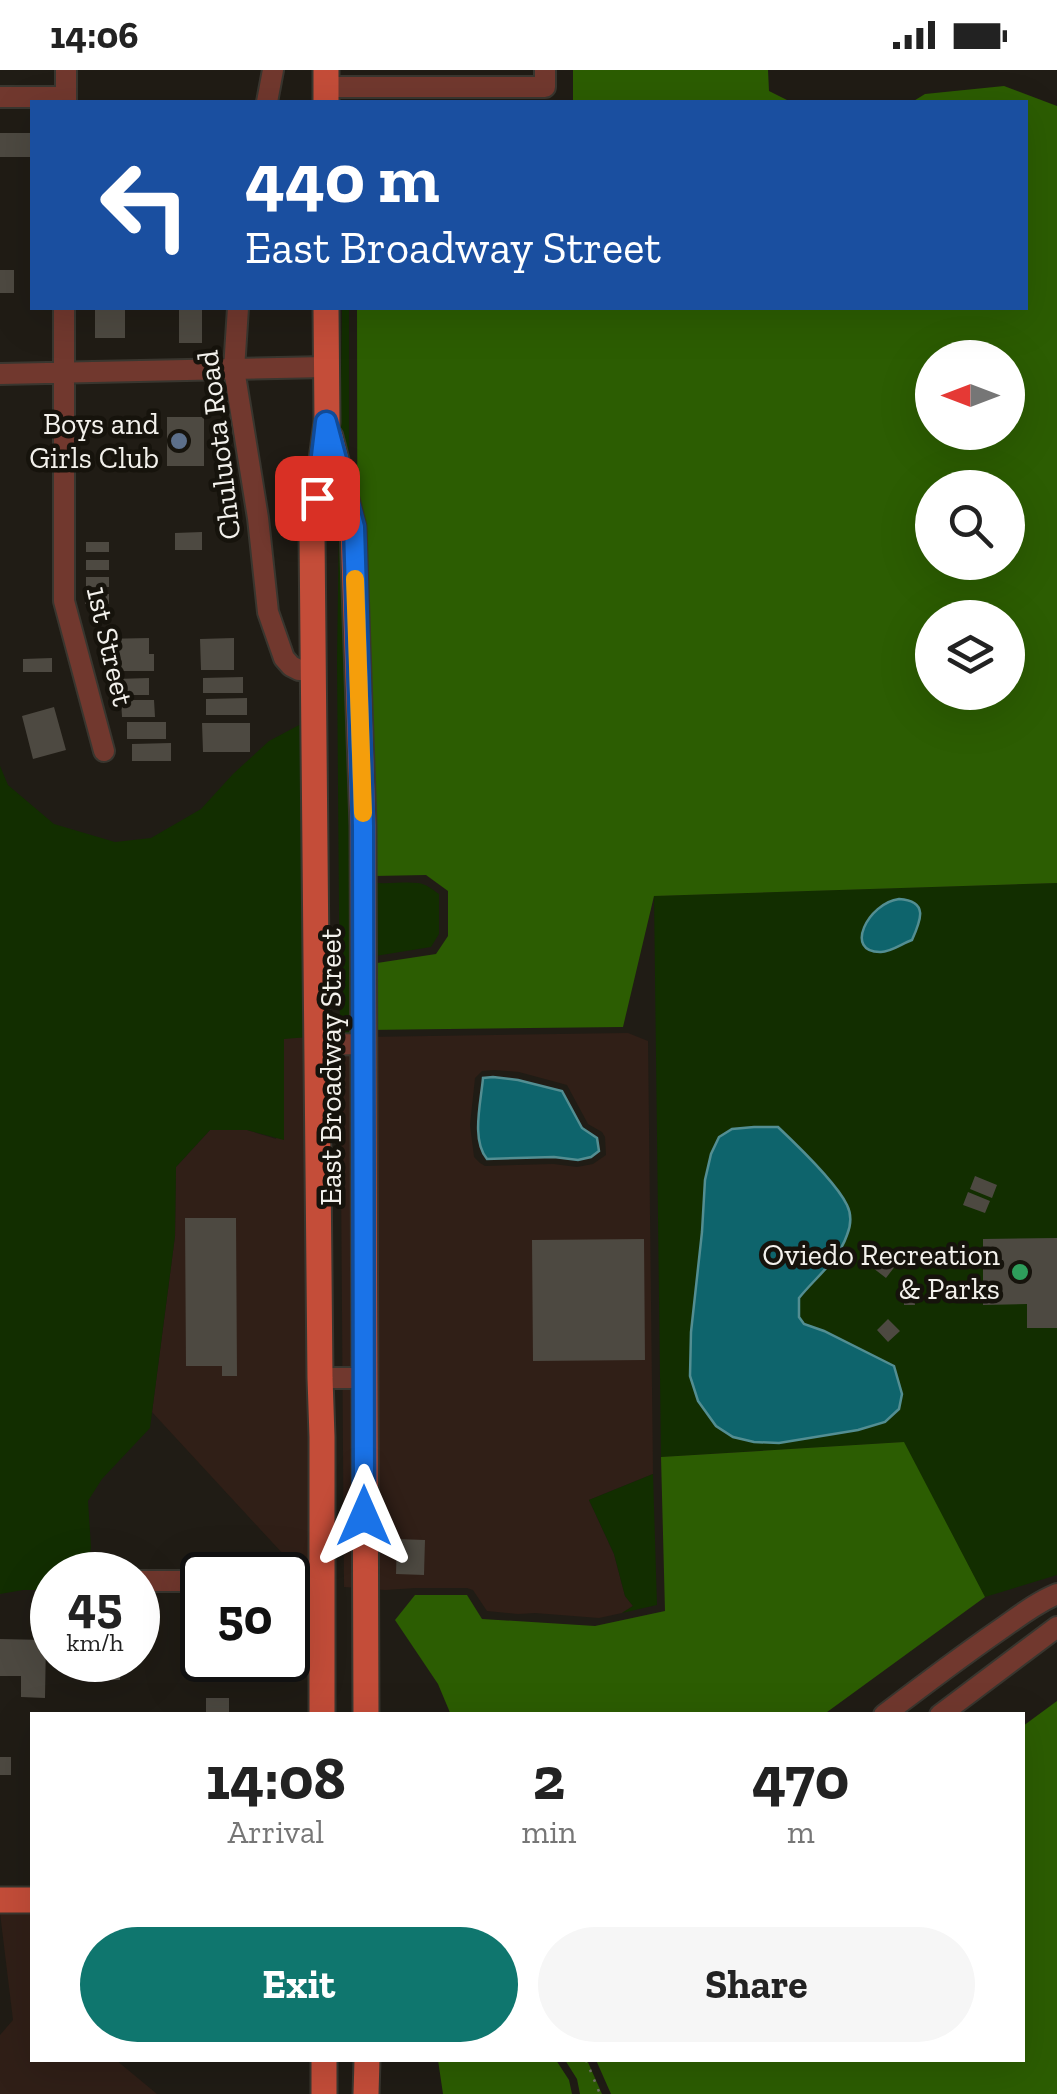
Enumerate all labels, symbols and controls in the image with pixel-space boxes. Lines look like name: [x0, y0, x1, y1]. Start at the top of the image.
text: 14:06: [50, 12, 139, 58]
text: 440 m: [245, 136, 440, 220]
icon: left: [80, 140, 210, 270]
text: East Broadway Street: [245, 221, 661, 275]
north arrow: [915, 340, 1025, 450]
map controls: [915, 340, 1025, 710]
street label: Chuluota Road: [189, 348, 248, 542]
place label: Boys and Girls Club: [29, 406, 160, 476]
marker: Boys and Girls Club: [168, 430, 190, 452]
pin: [275, 456, 360, 541]
button: search: [915, 470, 1025, 580]
icon: arrive: [290, 471, 345, 526]
street label: 1st Street: [79, 583, 141, 709]
button: layers: [915, 600, 1025, 710]
street label: East Broadway Street: [313, 928, 349, 1206]
place label: Oviedo Recreation & Parks: [762, 1237, 1000, 1307]
marker: Oviedo Recreation & Parks: [1009, 1261, 1031, 1283]
position arrow: [312, 1464, 416, 1568]
speed limit sign: 50: [180, 1552, 310, 1682]
text: 45: [68, 1575, 122, 1635]
text: km/h: [66, 1627, 124, 1657]
text: 14:08: [206, 1742, 346, 1814]
text: 2: [533, 1742, 565, 1814]
text: 470: [752, 1742, 849, 1814]
text: Arrival: [228, 1813, 324, 1851]
text: min: [522, 1813, 576, 1851]
text: m: [787, 1813, 815, 1851]
button: Exit: [80, 1927, 518, 2042]
button: Share: [538, 1927, 975, 2042]

